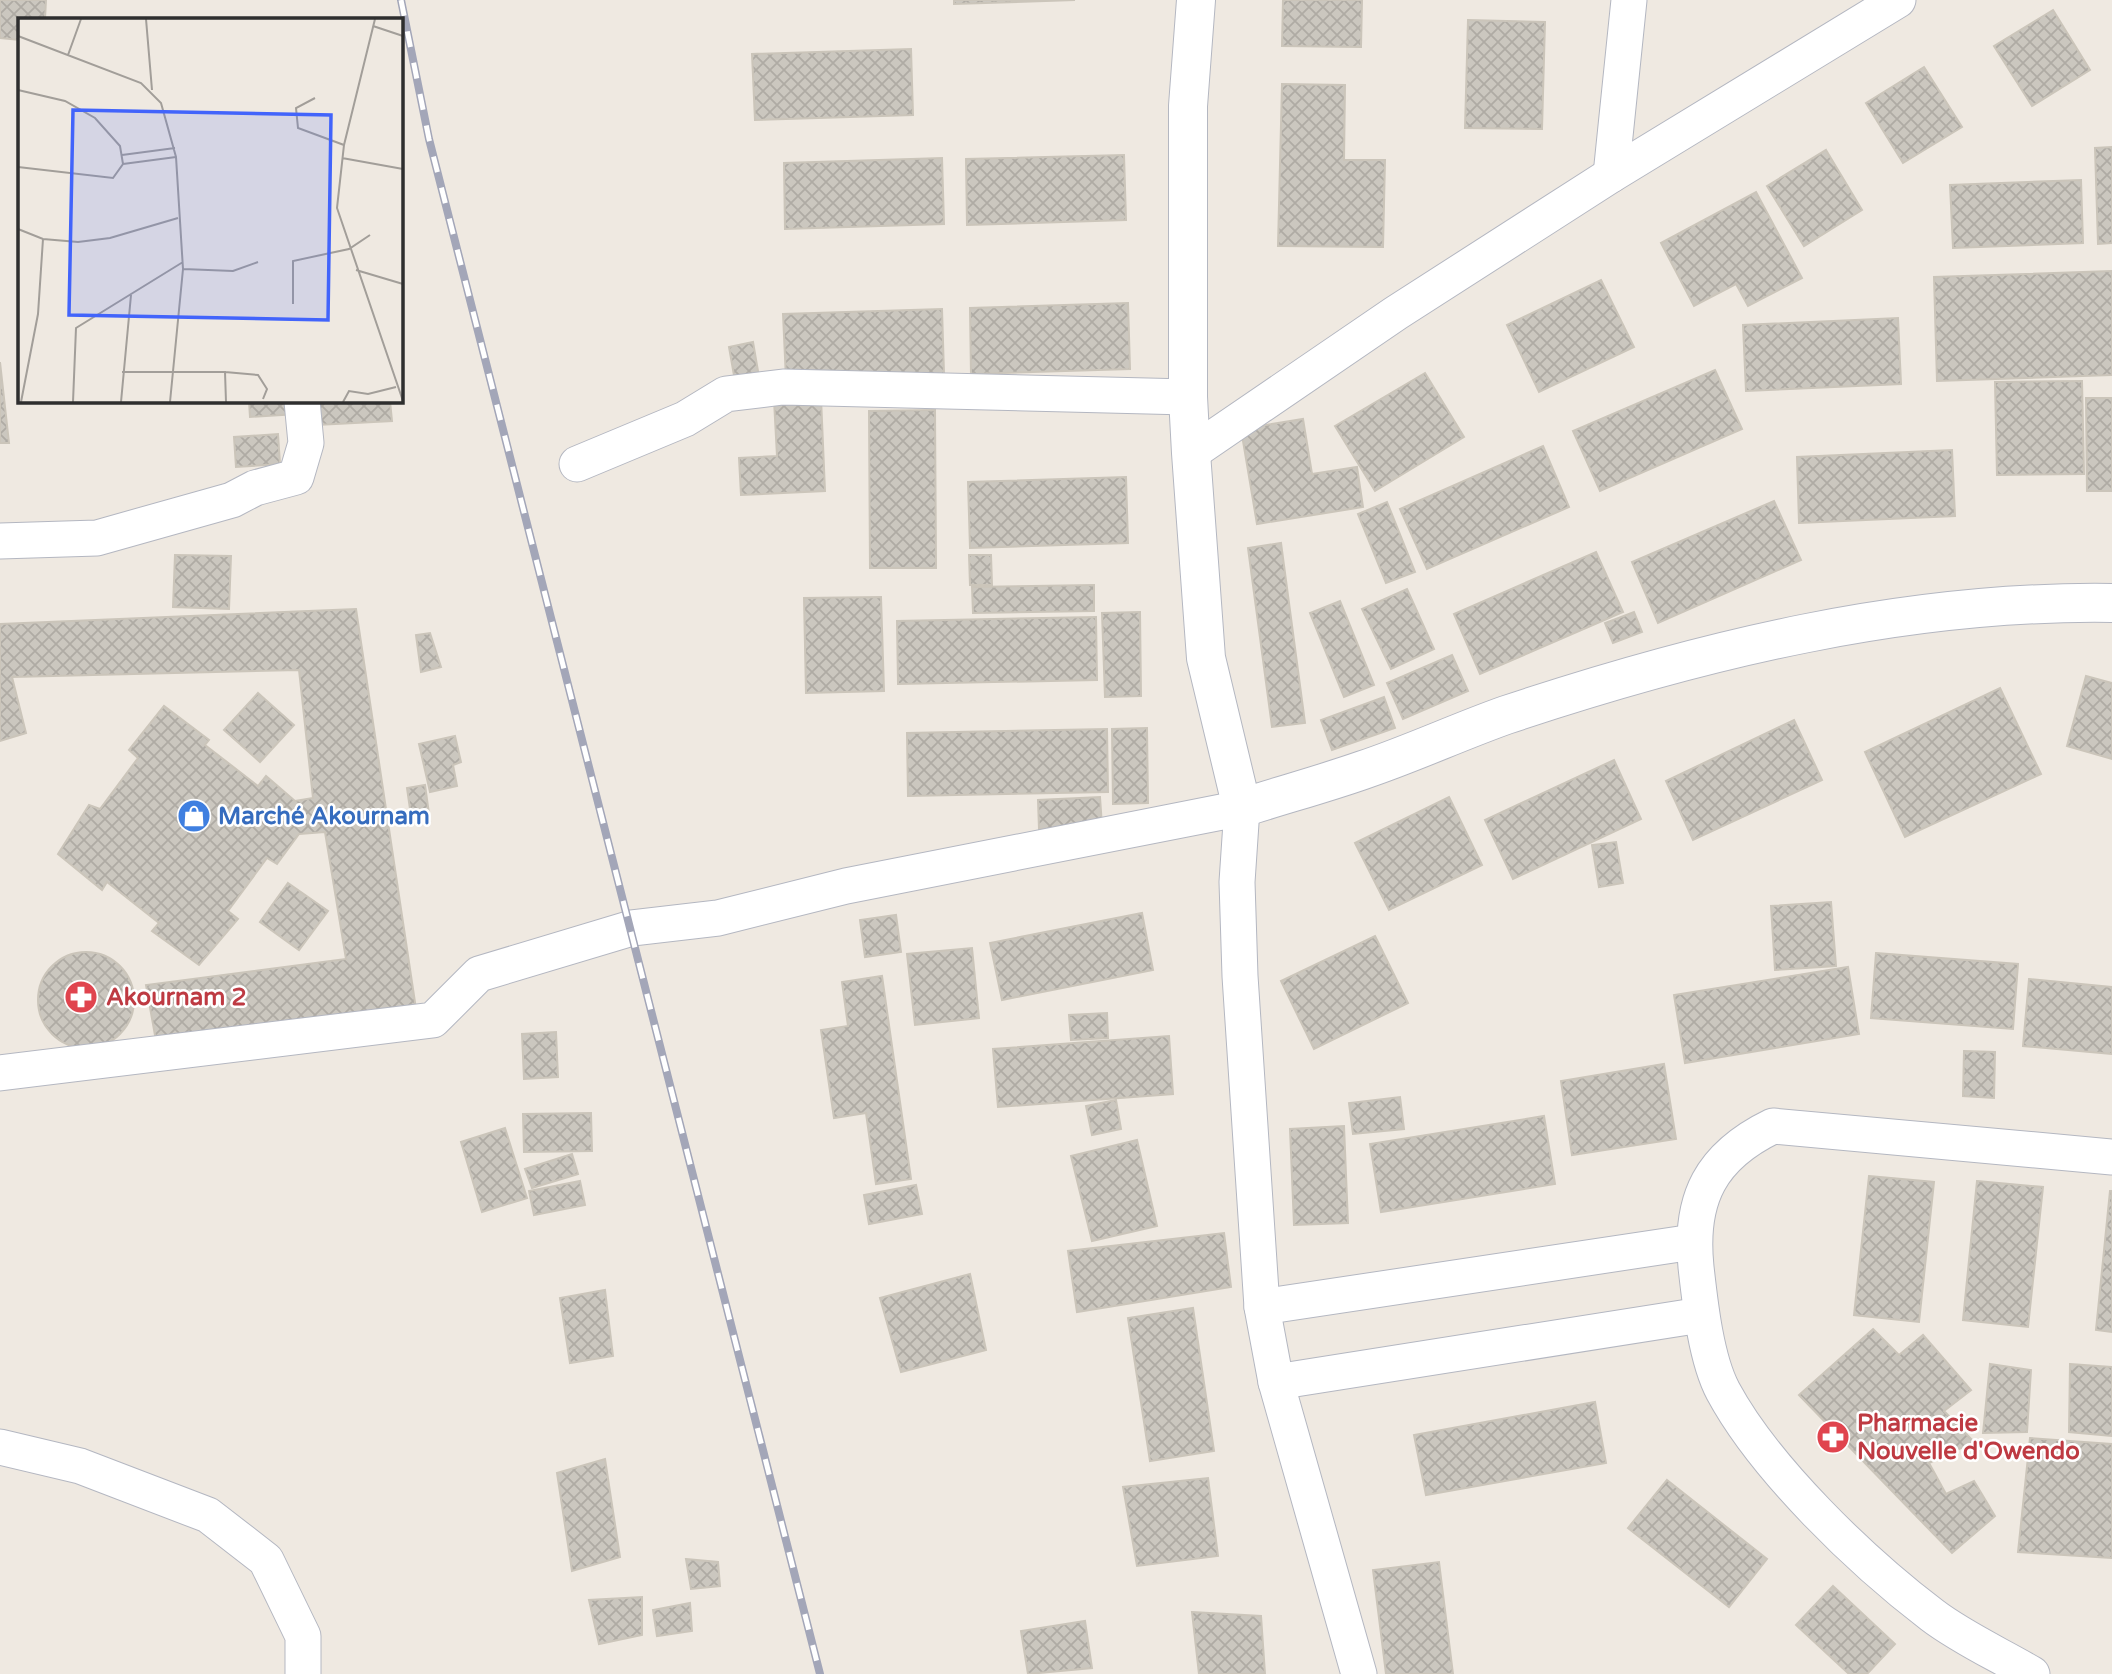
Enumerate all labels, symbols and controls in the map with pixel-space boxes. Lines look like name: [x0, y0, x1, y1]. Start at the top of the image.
inset map: [18, 18, 402, 402]
shop icon: Marché Akournam: [175, 797, 213, 835]
place label: Marché Akournam: [218, 802, 430, 831]
pharmacy icon: Akournam 2: [62, 978, 100, 1016]
place label: Akournam 2: [106, 983, 246, 1012]
place label: Pharmacie Nouvelle d'Owendo: [1857, 1409, 2080, 1466]
pharmacy icon: Pharmacie Nouvelle d'Owendo: [1814, 1418, 1852, 1456]

